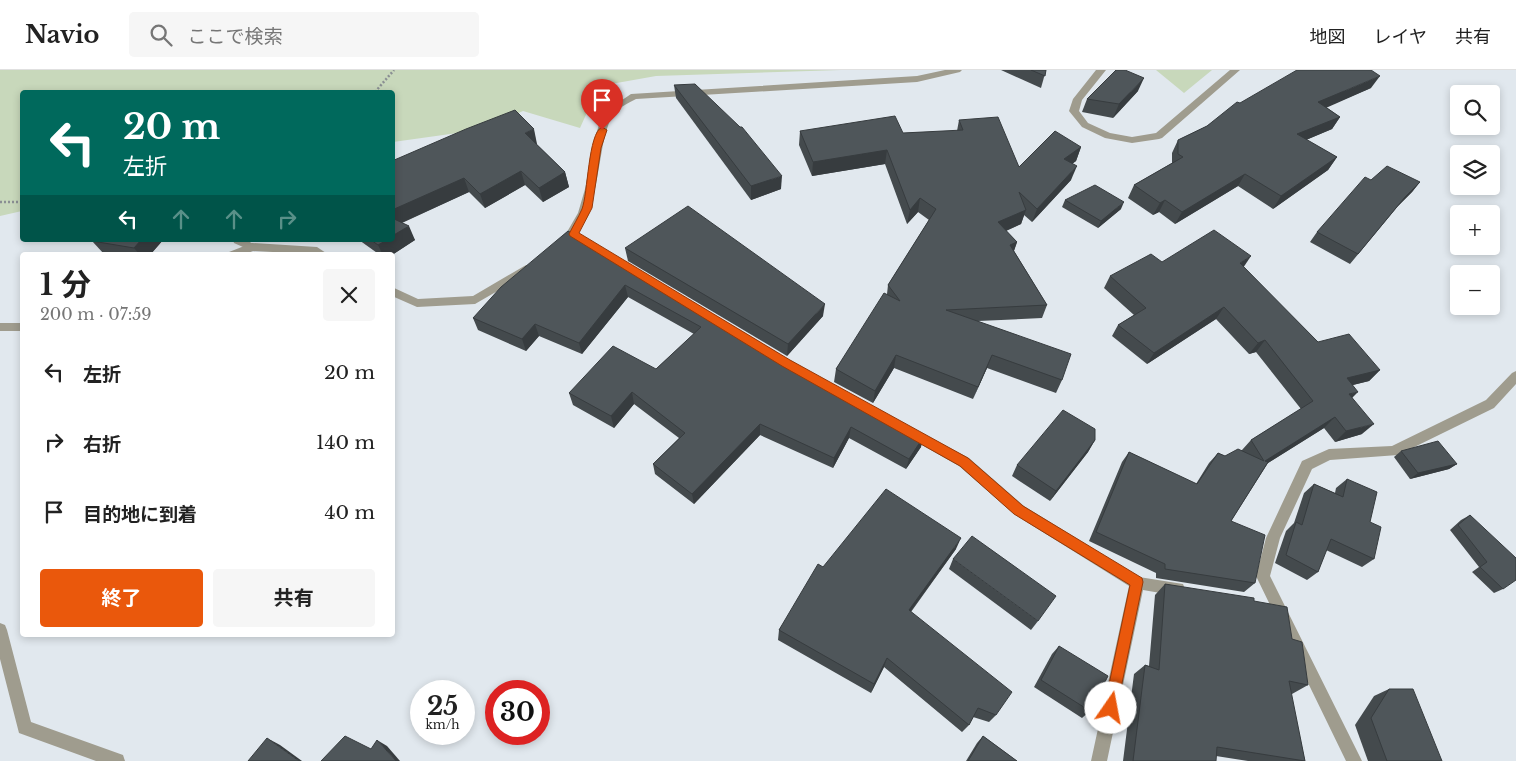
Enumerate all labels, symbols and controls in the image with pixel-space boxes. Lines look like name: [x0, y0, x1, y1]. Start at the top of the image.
search box: [129, 12, 479, 57]
text: Navio: [25, 20, 99, 49]
icon: search: [147, 21, 175, 49]
text: ここで検索: [187, 25, 282, 48]
text: 地図: [1310, 26, 1346, 48]
text: レイヤ: [1374, 26, 1427, 48]
text: 共有: [1455, 26, 1491, 48]
pin: [581, 79, 623, 130]
map controls: [1450, 85, 1500, 315]
button: search: [1450, 85, 1500, 135]
icon: arrive: [588, 86, 616, 114]
text: 20 m: [123, 105, 220, 148]
icon: left: [40, 110, 105, 175]
button: layers: [1450, 145, 1500, 195]
text: 左折: [123, 153, 167, 180]
icon: left: [114, 205, 142, 233]
icon: ahead: [167, 205, 195, 233]
icon: ahead: [220, 205, 248, 233]
icon: right: [273, 205, 301, 233]
button: +: [1450, 205, 1500, 255]
button: −: [1450, 265, 1500, 315]
text: 1 分: [40, 266, 91, 303]
button: close: [323, 269, 375, 321]
text: 200 m · 07:59: [40, 304, 152, 324]
icon: left: [40, 358, 68, 386]
text: 20 m: [324, 361, 375, 384]
text: 左折: [83, 363, 121, 386]
icon: right: [40, 428, 68, 456]
text: 140 m: [316, 431, 375, 454]
text: 右折: [83, 433, 121, 456]
icon: arrive: [40, 498, 68, 526]
text: 40 m: [324, 501, 375, 524]
text: 目的地に到着: [83, 503, 197, 526]
button: 終了: [40, 569, 203, 627]
button: 共有: [213, 569, 375, 627]
speed limit sign: 30: [485, 680, 550, 745]
position arrow: [1084, 681, 1136, 733]
text: 25: [427, 691, 458, 722]
text: km/h: [425, 717, 460, 732]

